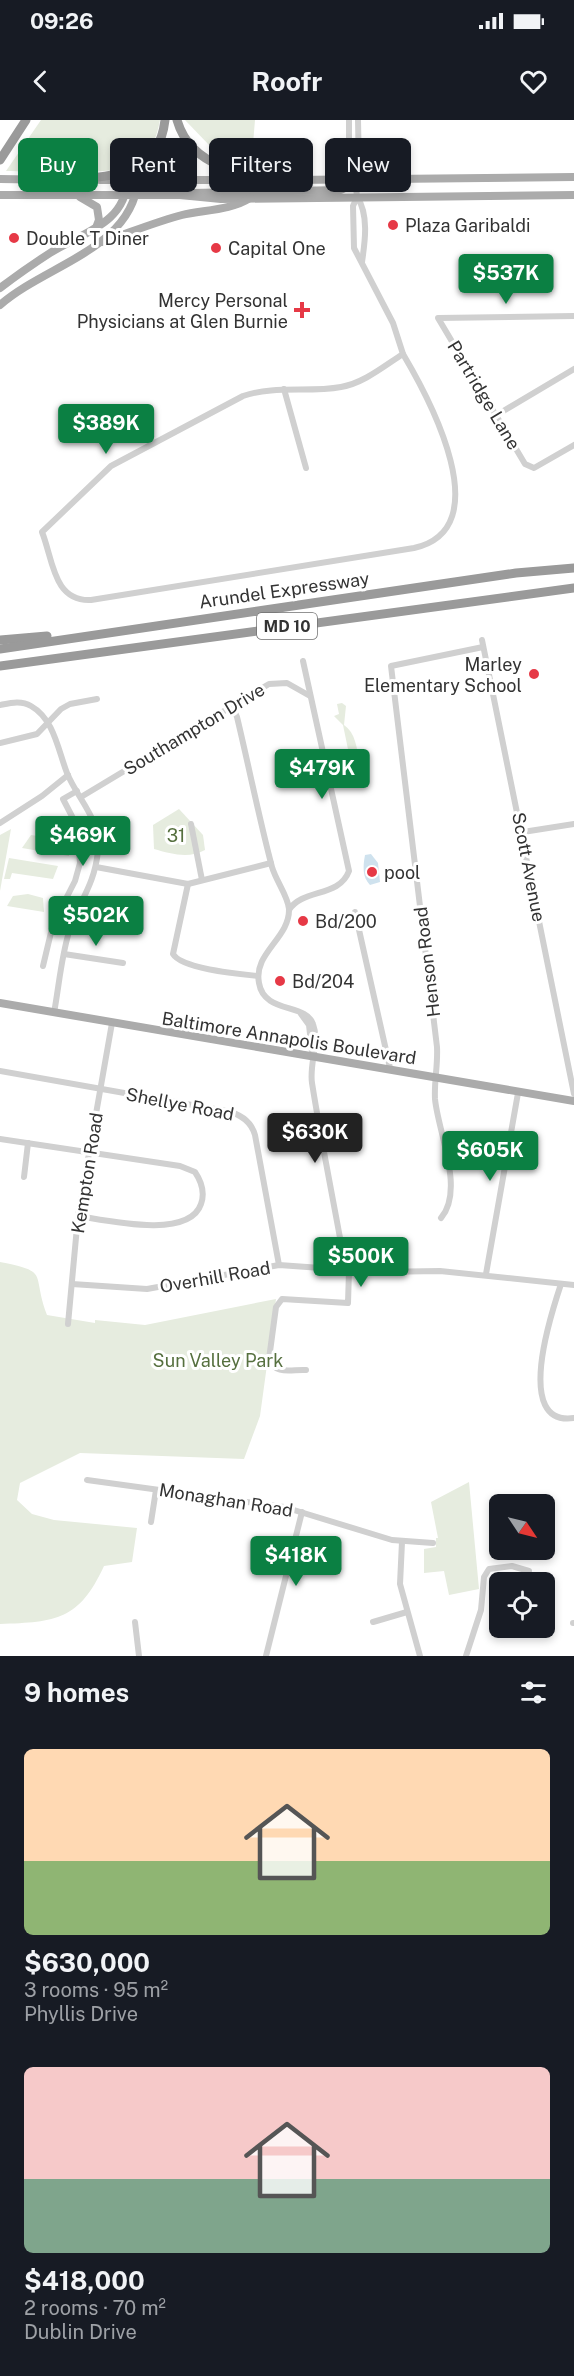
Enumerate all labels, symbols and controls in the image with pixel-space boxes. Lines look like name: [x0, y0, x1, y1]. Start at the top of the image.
text: 09:26: [30, 8, 93, 34]
icon: back: [24, 65, 57, 98]
text: Roofr: [252, 65, 322, 97]
icon: heart: [517, 65, 550, 98]
chip: Buy: [18, 138, 98, 192]
chip: Rent: [110, 138, 197, 192]
chip: Filters: [209, 138, 313, 192]
chip: New: [325, 138, 411, 192]
place label: Plaza Garibaldi: [405, 215, 530, 236]
marker: Plaza Garibaldi: [386, 218, 400, 232]
place label: Double T Diner: [26, 228, 149, 249]
marker: Double T Diner: [7, 231, 21, 245]
place label: Capital One: [228, 238, 326, 259]
marker: Capital One: [209, 241, 223, 255]
pin: $537K: [464, 254, 548, 305]
text: $537K: [473, 261, 539, 285]
place label: Mercy Personal Physicians at Glen Burnie: [77, 290, 288, 332]
marker: Mercy Personal Physicians at Glen Burnie: [293, 301, 311, 319]
street label: Partridge Lane: [443, 337, 525, 453]
pin: $389K: [64, 404, 148, 455]
text: $389K: [72, 411, 140, 435]
street label: Arundel Expressway: [198, 568, 371, 612]
road number: MD 10: [257, 613, 317, 639]
place label: Marley Elementary School: [364, 654, 522, 696]
marker: Marley Elementary School: [527, 667, 541, 681]
street label: Southampton Drive: [120, 679, 268, 779]
pin: $479K: [280, 749, 364, 800]
text: $479K: [289, 756, 355, 780]
street label: Scott Avenue: [508, 811, 550, 923]
pin: $469K: [41, 816, 125, 867]
text: $469K: [49, 823, 117, 847]
park label: 31: [167, 825, 185, 846]
place label: pool: [384, 862, 421, 883]
marker: pool: [365, 865, 379, 879]
pin: $502K: [54, 896, 138, 947]
text: $502K: [62, 903, 130, 927]
street label: Henson Road: [410, 906, 444, 1018]
place label: Bd/200: [315, 911, 377, 932]
marker: Bd/200: [296, 914, 310, 928]
place label: Bd/204: [292, 971, 354, 992]
marker: Bd/204: [273, 974, 287, 988]
street label: Baltimore Annapolis Boulevard: [160, 1007, 418, 1069]
street label: Shellye Road: [124, 1083, 236, 1125]
street label: Kempton Road: [67, 1111, 107, 1235]
pin: $630K: [273, 1113, 357, 1164]
text: $630K: [281, 1120, 349, 1144]
pin: $605K: [448, 1131, 532, 1182]
text: $605K: [456, 1138, 524, 1162]
pin: $500K: [319, 1237, 403, 1288]
text: $500K: [327, 1244, 395, 1268]
street label: Overhill Road: [158, 1257, 272, 1297]
park label: Sun Valley Park: [153, 1350, 283, 1371]
street label: Monaghan Road: [158, 1479, 294, 1521]
north arrow: [489, 1494, 555, 1560]
map controls: [489, 1494, 555, 1638]
pin: $418K: [254, 1536, 338, 1587]
text: $418K: [264, 1543, 328, 1567]
button: locate: [489, 1572, 555, 1638]
icon: filters: [517, 1676, 550, 1709]
text: 9 homes: [24, 1677, 129, 1708]
icon: home: [233, 1788, 341, 1896]
text: $630,000: [24, 1947, 150, 1978]
text: 3 rooms · 95 m²: [24, 1978, 168, 2002]
text: Phyllis Drive: [24, 2002, 138, 2026]
icon: home: [233, 2106, 341, 2214]
text: $418,000: [24, 2265, 145, 2296]
text: 2 rooms · 70 m²: [24, 2296, 166, 2320]
text: Dublin Drive: [24, 2320, 137, 2344]

